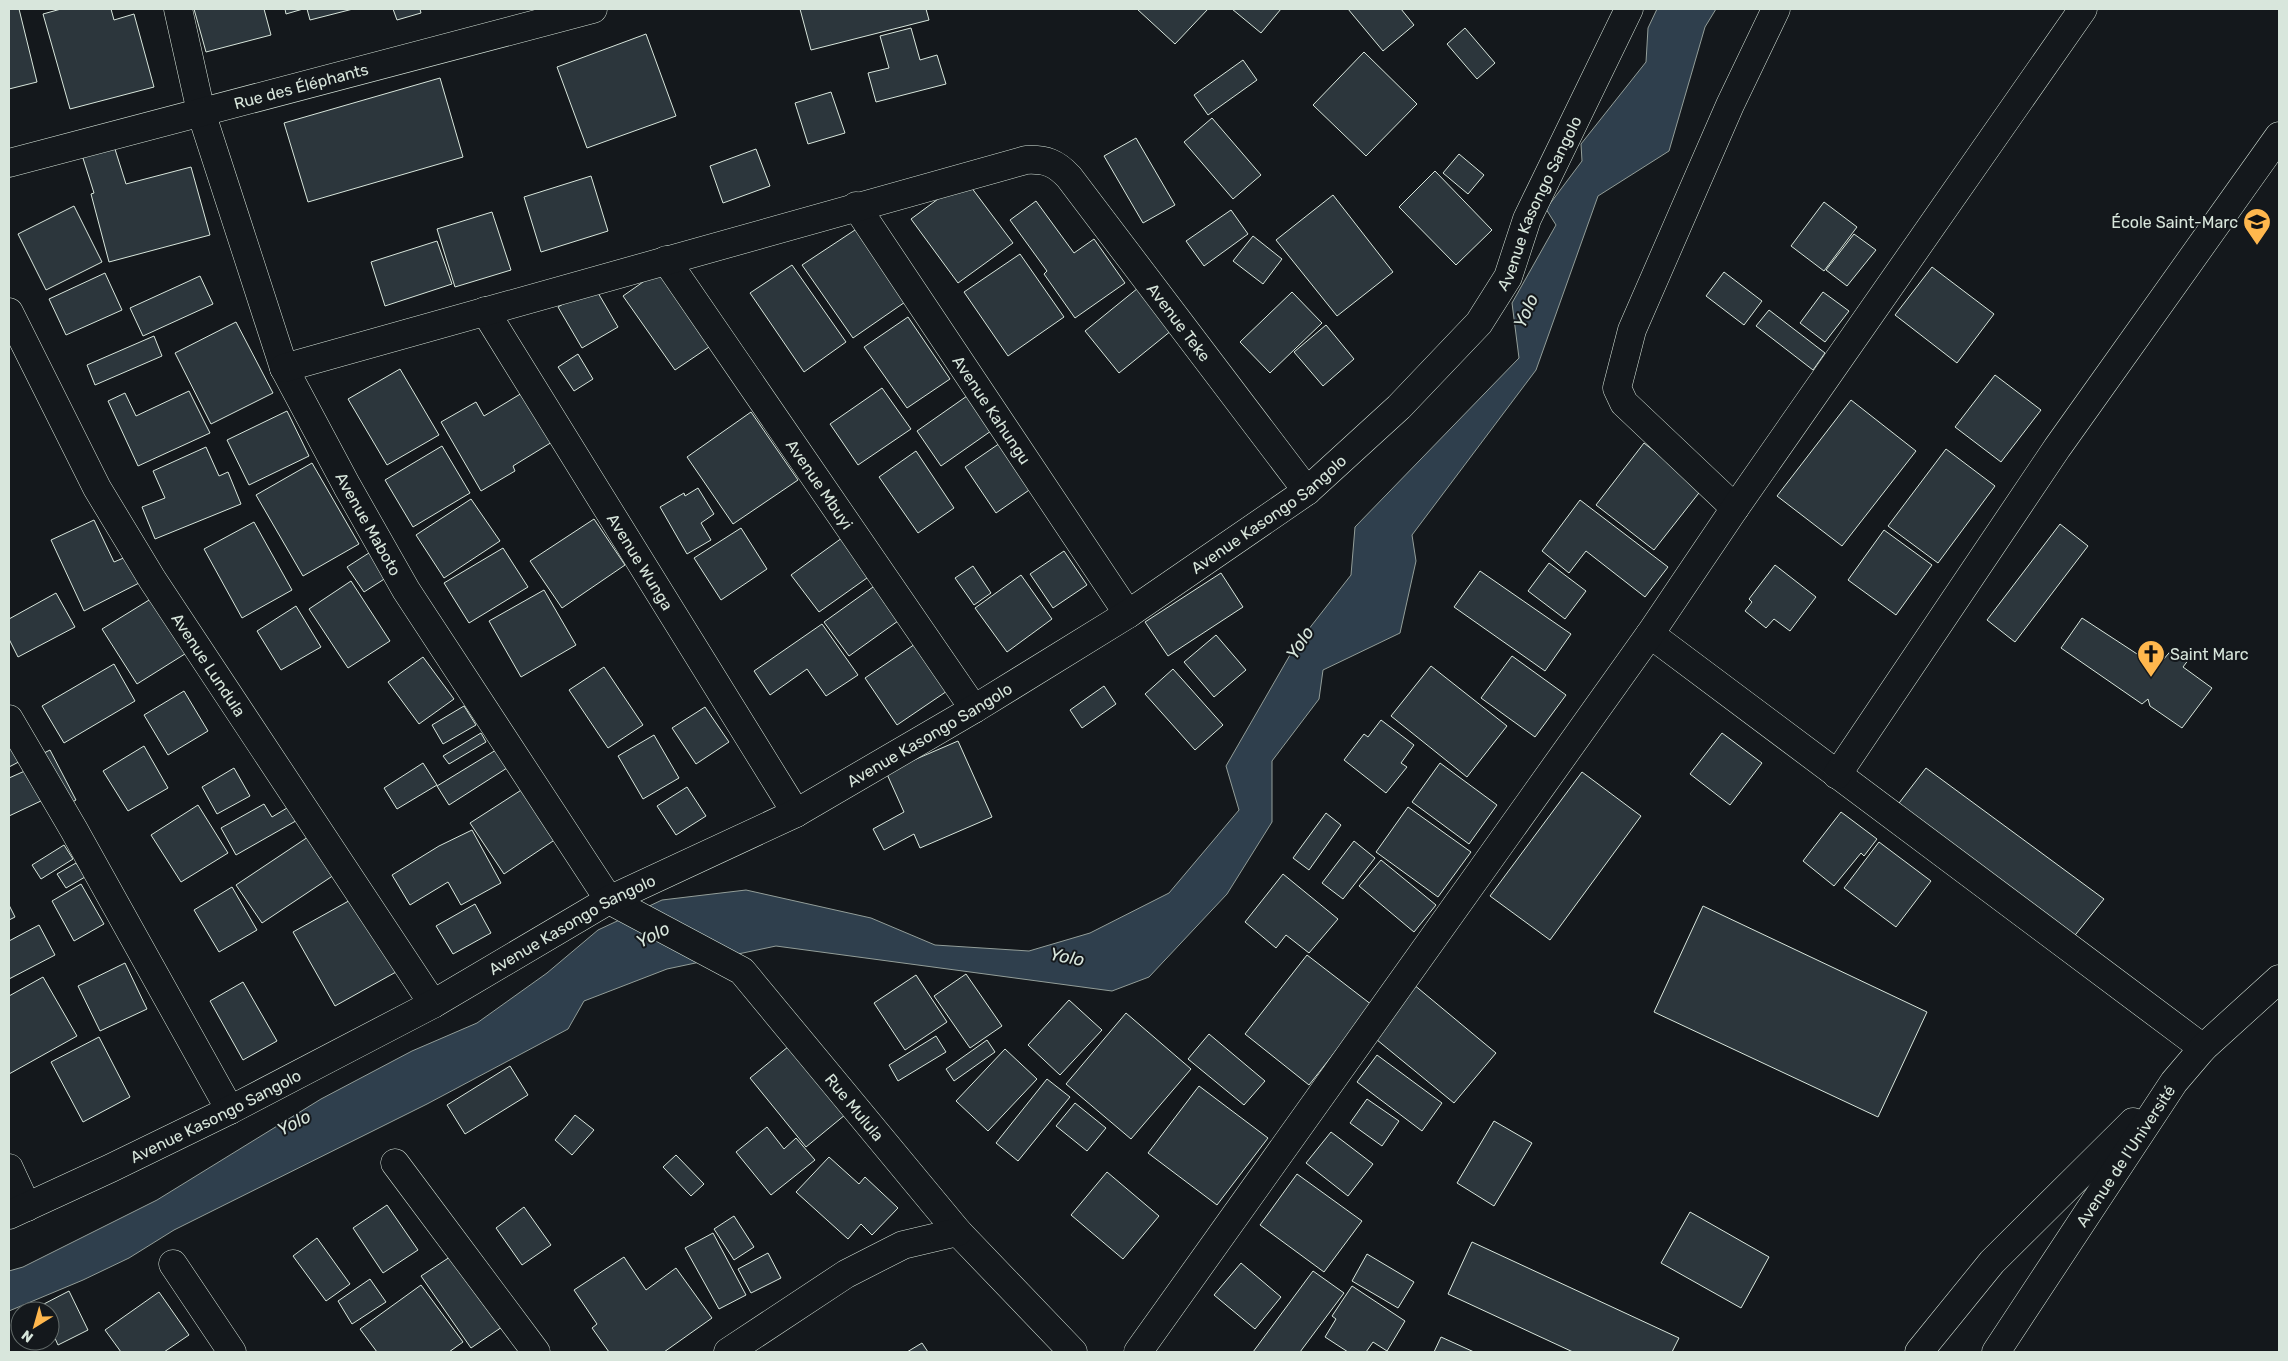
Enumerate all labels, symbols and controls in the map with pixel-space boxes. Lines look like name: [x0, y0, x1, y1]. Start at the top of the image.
street label: Rue des Éléphants: [232, 59, 370, 113]
street label: Avenue Kasongo Sangolo: [1493, 113, 1585, 294]
school or university icon: École Saint-Marc: [2242, 207, 2272, 246]
place label: École Saint-Marc: [2111, 213, 2238, 232]
street label: Avenue Teke: [1143, 279, 1215, 365]
water label: Yolo: [1509, 290, 1543, 332]
street label: Avenue Kahungu: [949, 352, 1035, 468]
street label: Avenue Mbuyi: [782, 436, 857, 533]
street label: Avenue Kasongo Sangolo: [1187, 451, 1350, 577]
street label: Avenue Maboto: [332, 469, 405, 579]
street label: Avenue Wunga: [603, 510, 677, 614]
street label: Avenue Lundula: [168, 610, 250, 720]
water label: Yolo: [1281, 622, 1319, 664]
church icon: Saint Marc: [2136, 639, 2166, 678]
place label: Saint Marc: [2170, 645, 2249, 664]
street label: Avenue Kasongo Sangolo: [843, 679, 1015, 791]
street label: Avenue Kasongo Sangolo: [485, 870, 658, 979]
water label: Yolo: [632, 917, 674, 953]
water label: Yolo: [1048, 943, 1086, 971]
street label: Avenue Kasongo Sangolo: [127, 1065, 304, 1167]
street label: Rue Mulula: [821, 1070, 888, 1145]
street label: Avenue de l’Université: [2072, 1081, 2179, 1230]
water label: Yolo: [273, 1105, 315, 1141]
north arrow: [10, 1301, 60, 1351]
text: N: [18, 1326, 37, 1346]

